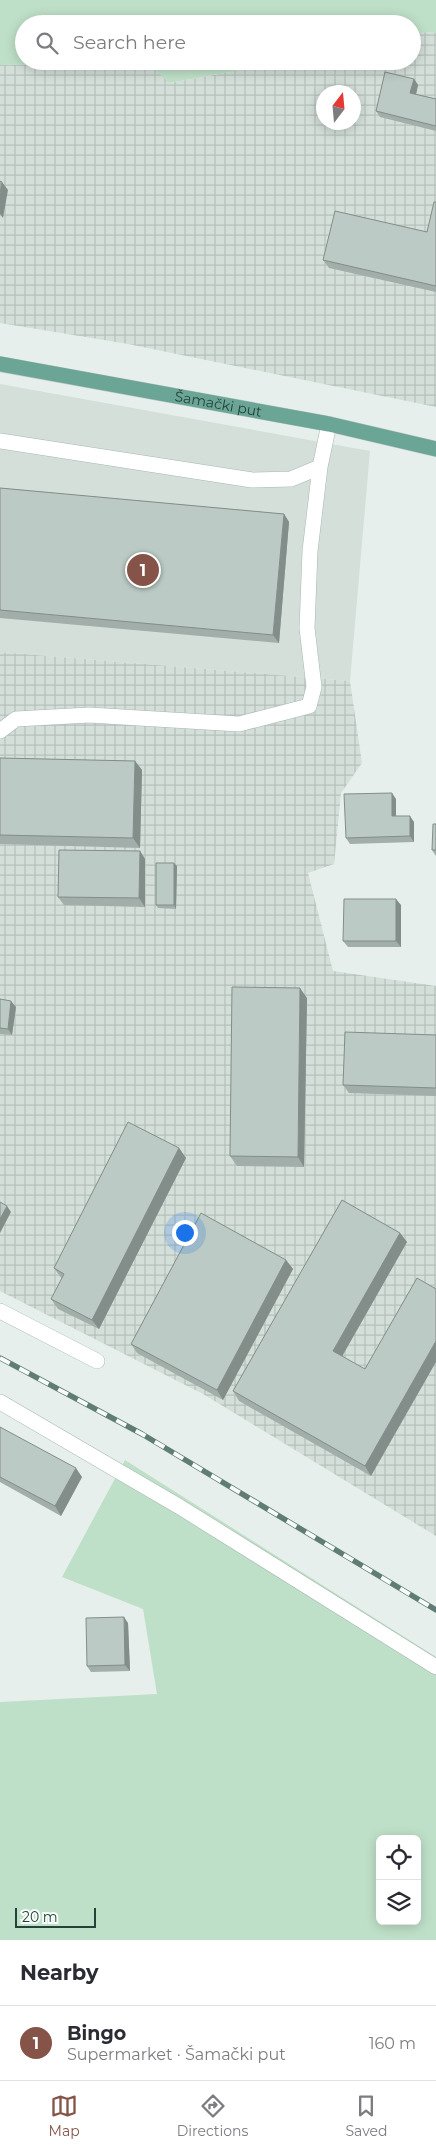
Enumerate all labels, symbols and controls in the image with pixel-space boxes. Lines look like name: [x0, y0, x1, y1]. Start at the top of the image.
search box: [15, 15, 421, 70]
icon: search: [33, 29, 61, 57]
text: Search here: [73, 31, 186, 54]
north arrow: [316, 85, 361, 130]
street label: Šamački put: [173, 387, 264, 421]
pin: 1: [127, 551, 159, 589]
your location: [172, 1220, 198, 1246]
map controls: [376, 1835, 421, 1925]
button: locate: [376, 1835, 421, 1880]
button: layers: [376, 1880, 421, 1925]
scale bar: [15, 1905, 96, 1928]
text: 20 m: [22, 1908, 58, 1926]
text: Nearby: [20, 1960, 99, 1985]
text: Bingo: [67, 2022, 126, 2045]
text: 1: [33, 2034, 39, 2053]
text: 160 m: [369, 2034, 416, 2053]
text: Supermarket · Šamački put: [67, 2045, 286, 2064]
tab: Map: [49, 2092, 80, 2140]
tab: Directions: [177, 2092, 248, 2140]
tab: Saved: [345, 2092, 387, 2140]

